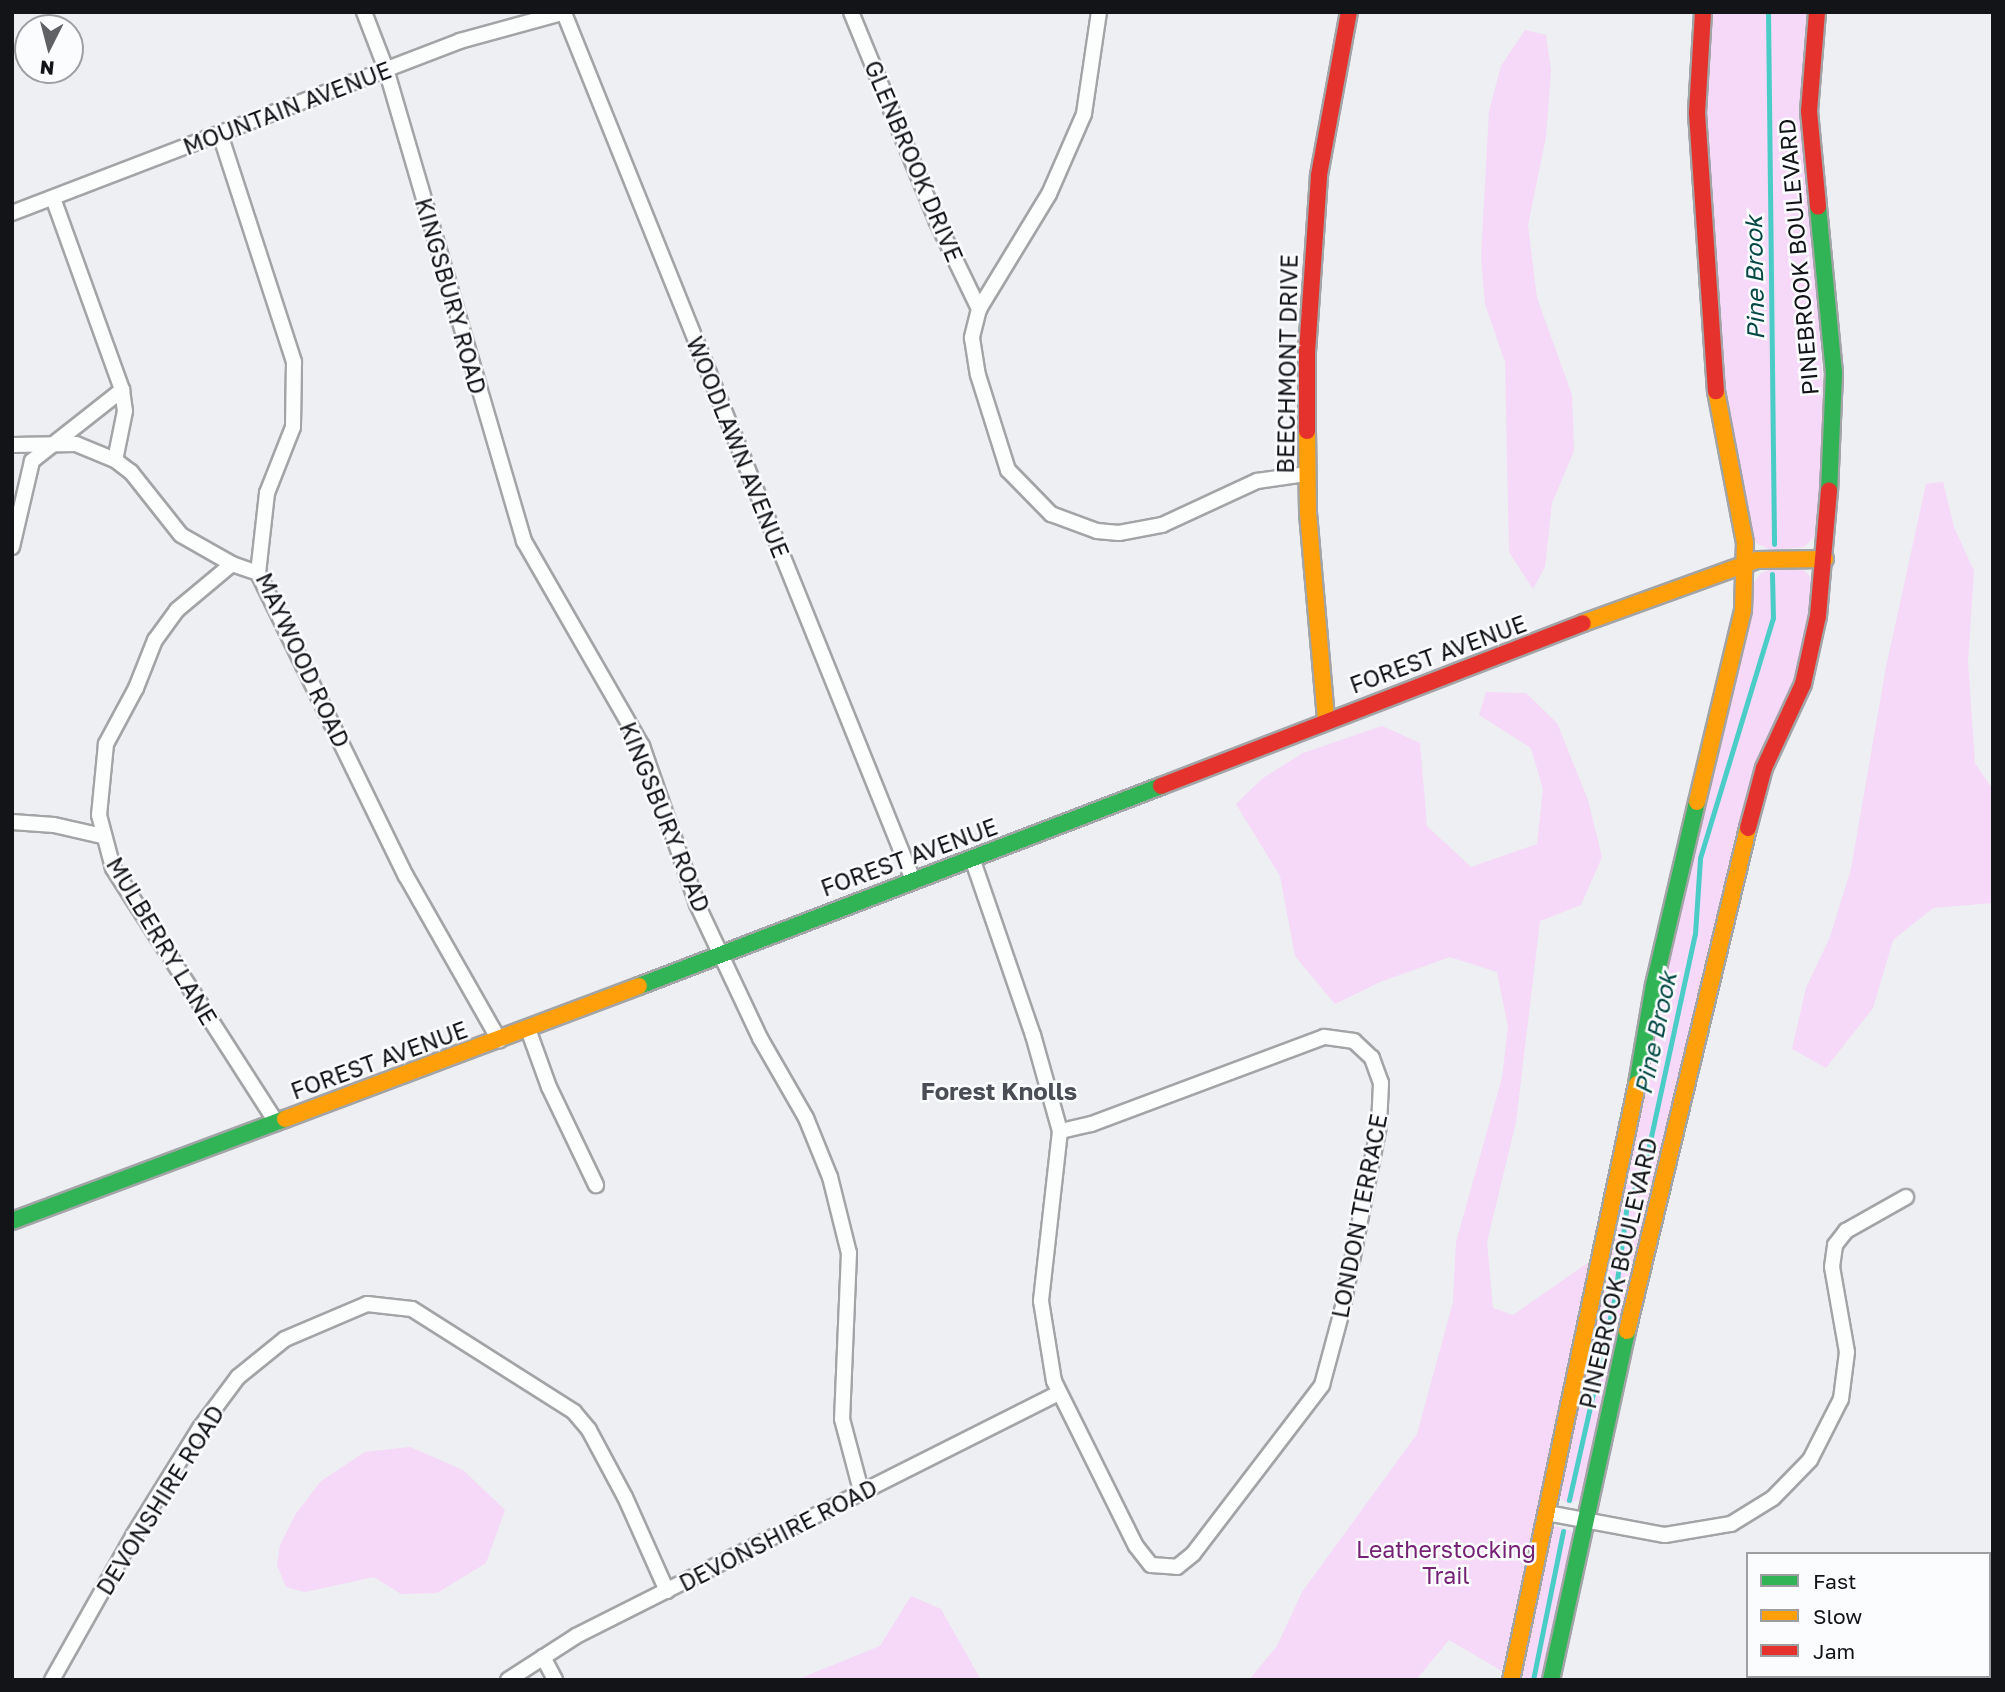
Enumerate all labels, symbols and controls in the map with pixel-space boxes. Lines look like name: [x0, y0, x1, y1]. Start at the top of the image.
north arrow: [14, 14, 84, 84]
text: N: [39, 56, 55, 81]
street label: MOUNTAIN AVENUE: [179, 56, 395, 160]
street label: GLENBROOK DRIVE: [859, 56, 969, 266]
street label: PINEBROOK BOULEVARD: [1772, 118, 1824, 396]
street label: KINGSBURY ROAD: [410, 195, 492, 397]
water label: Pine Brook: [1739, 216, 1769, 340]
street label: BEECHMONT DRIVE: [1271, 254, 1303, 474]
street label: WOODLAWN AVENUE: [681, 332, 795, 562]
street label: MAYWOOD ROAD: [250, 568, 356, 752]
street label: FOREST AVENUE: [1346, 609, 1530, 699]
street label: KINGSBURY ROAD: [614, 718, 716, 916]
street label: FOREST AVENUE: [817, 812, 1001, 902]
street label: MULBERRY LANE: [101, 852, 223, 1030]
water label: Pine Brook: [1628, 969, 1682, 1097]
street label: FOREST AVENUE: [287, 1015, 471, 1105]
district label: Forest Knolls: [921, 1077, 1077, 1105]
street label: LONDON TERRACE: [1326, 1112, 1392, 1320]
street label: PINEBROOK BOULEVARD: [1573, 1135, 1663, 1411]
street label: DEVONSHIRE ROAD: [90, 1400, 230, 1600]
street label: DEVONSHIRE ROAD: [674, 1473, 882, 1597]
park label: Leatherstocking Trail: [1356, 1535, 1536, 1589]
legend: [1746, 1552, 1991, 1678]
text: Fast: [1813, 1568, 1856, 1594]
text: Slow: [1813, 1603, 1862, 1629]
text: Jam: [1813, 1638, 1855, 1664]

